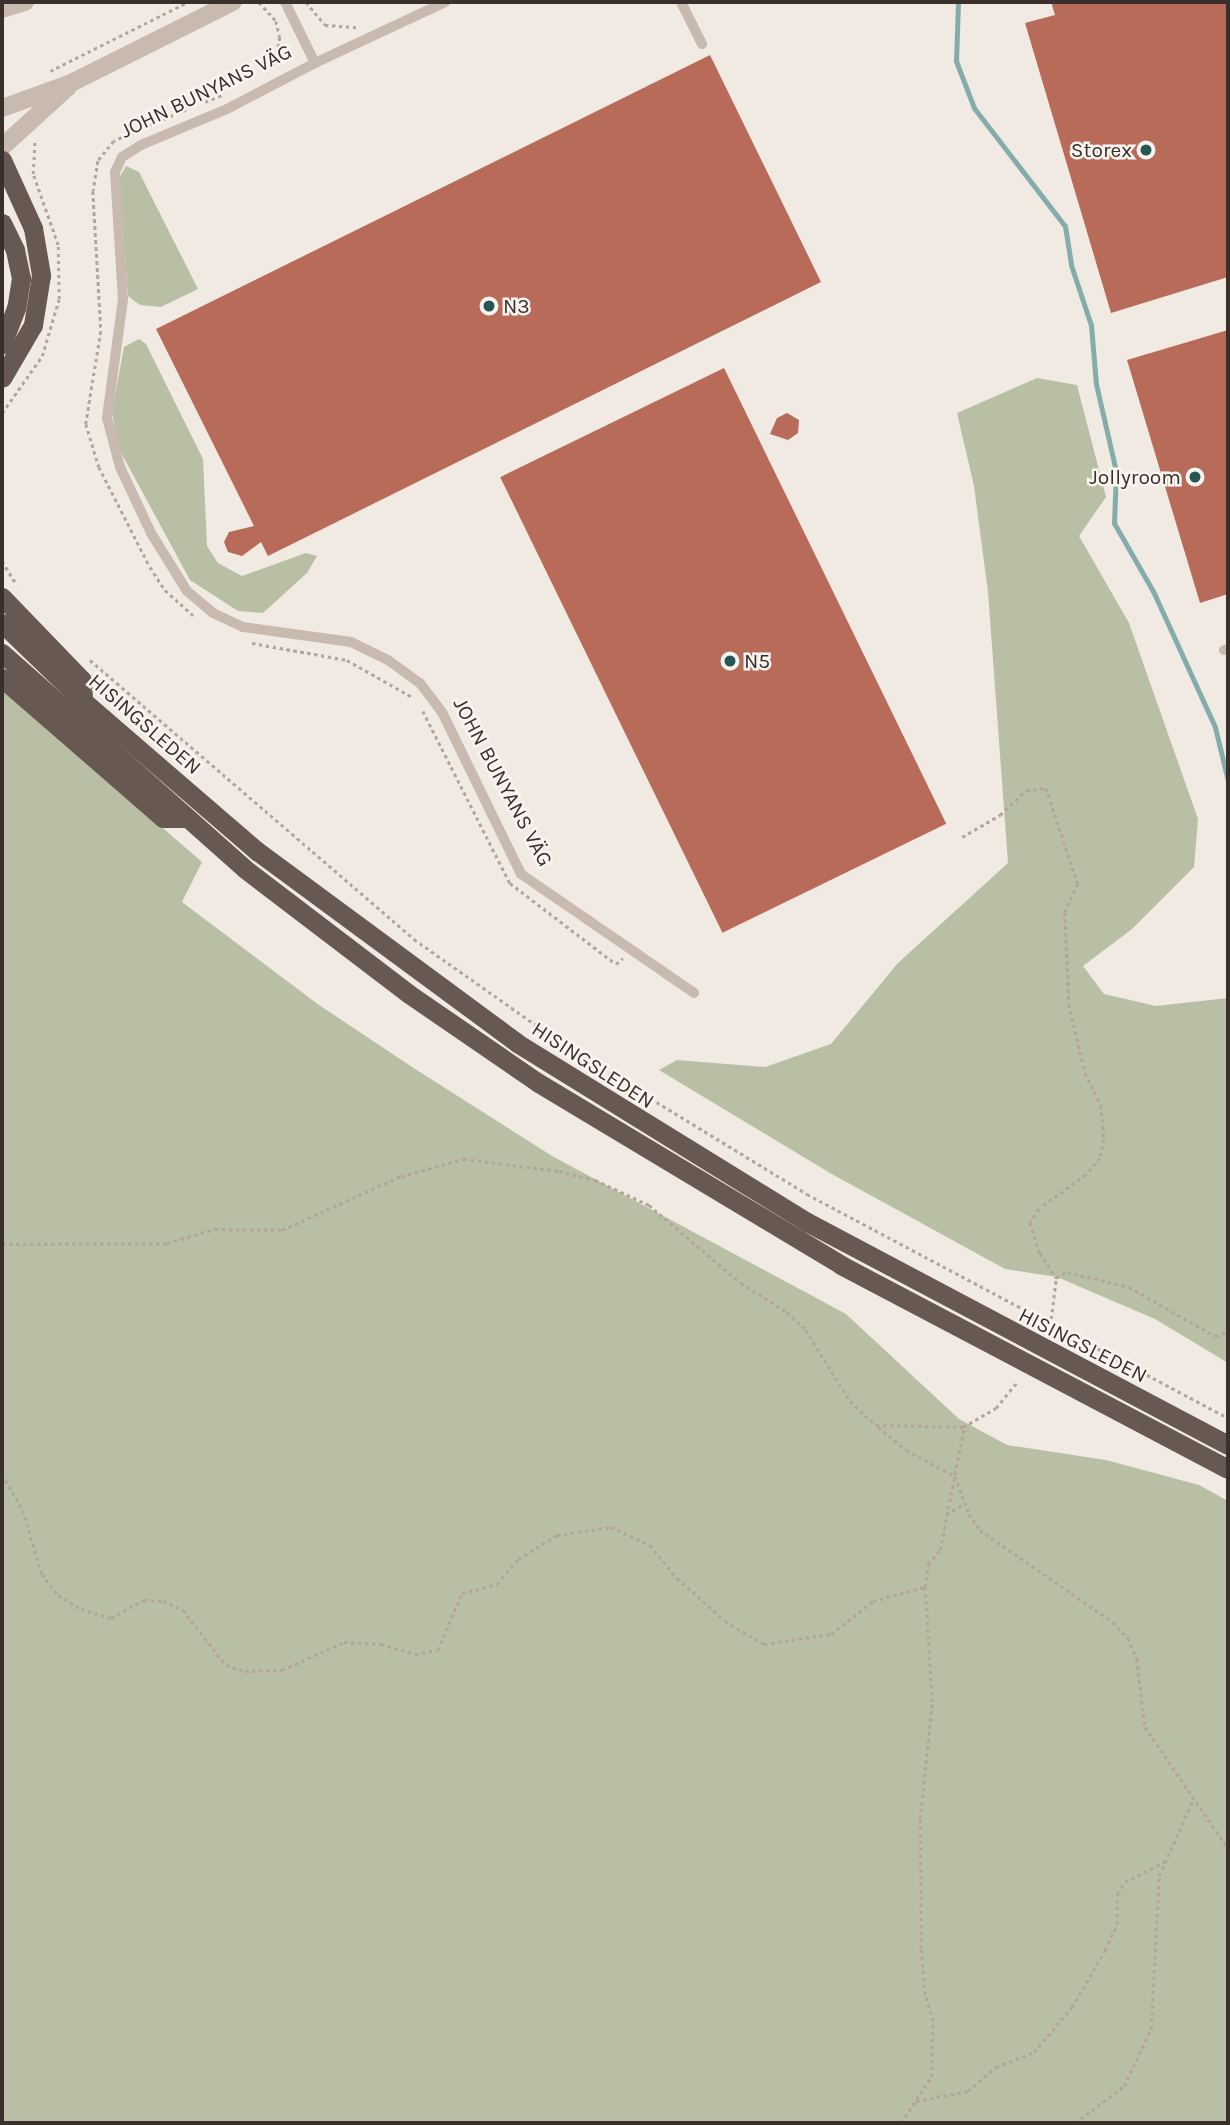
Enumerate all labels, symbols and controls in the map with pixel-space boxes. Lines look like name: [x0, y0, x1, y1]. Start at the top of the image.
street label: JOHN BUNYANS VÄG: [116, 39, 296, 143]
place label: Storex: [1071, 137, 1132, 163]
marker: Storex: [1138, 142, 1154, 158]
place label: N3: [503, 293, 530, 319]
marker: N3: [481, 298, 497, 314]
place label: Jollyroom: [1089, 464, 1181, 490]
marker: Jollyroom: [1187, 469, 1203, 485]
place label: N5: [744, 648, 770, 674]
marker: N5: [722, 653, 738, 669]
street label: HISINGSLEDEN: [84, 668, 206, 780]
street label: JOHN BUNYANS VÄG: [448, 693, 558, 871]
street label: HISINGSLEDEN: [527, 1016, 659, 1114]
street label: HISINGSLEDEN: [1015, 1302, 1151, 1388]

